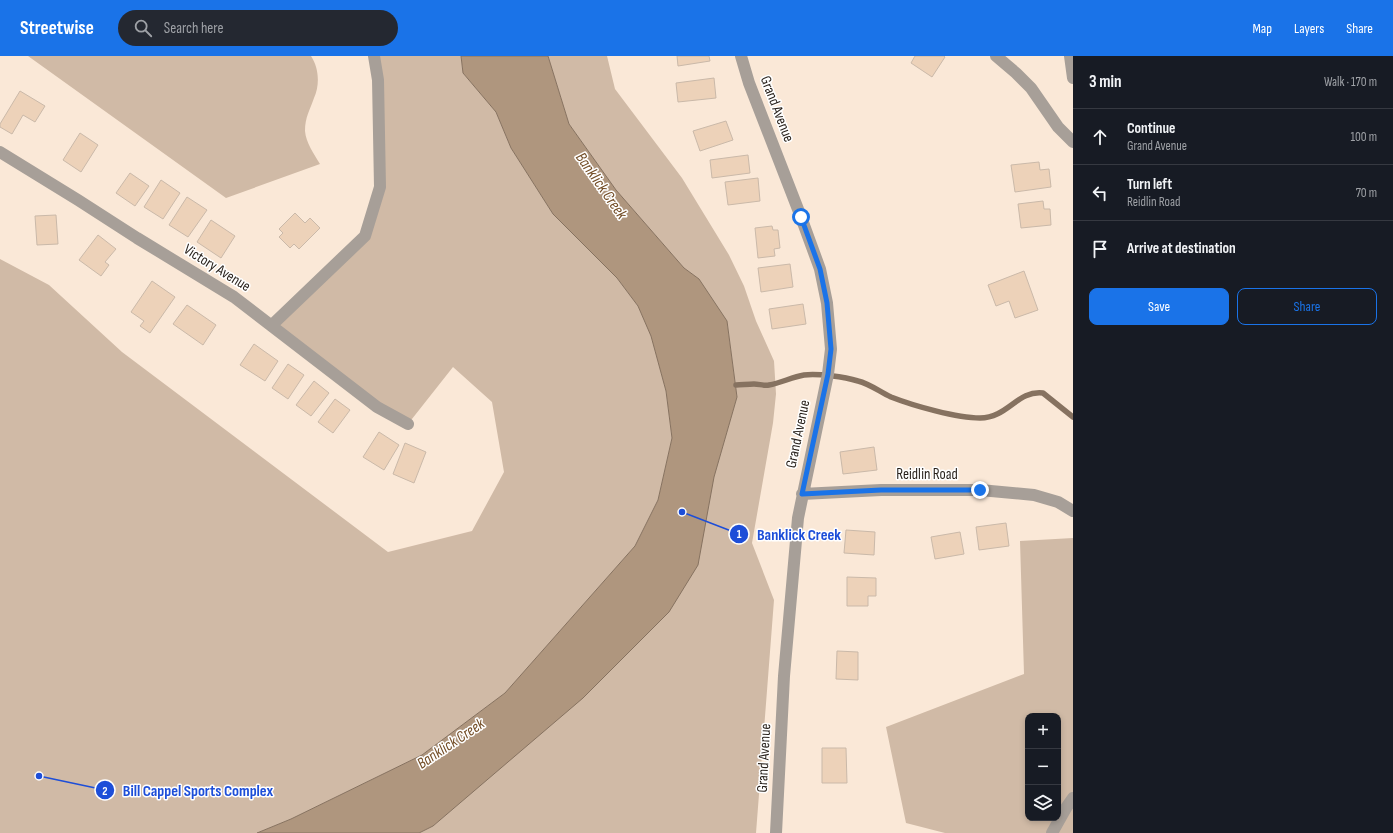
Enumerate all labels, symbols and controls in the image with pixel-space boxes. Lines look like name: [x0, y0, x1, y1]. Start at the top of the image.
search box: [118, 10, 398, 46]
text: Streetwise: [20, 17, 94, 40]
icon: search: [132, 17, 154, 39]
text: Search here: [164, 19, 223, 38]
text: Map: [1252, 20, 1272, 37]
text: Layers: [1294, 20, 1324, 37]
text: Share: [1346, 20, 1373, 37]
text: 3 min: [1089, 72, 1122, 92]
street label: Grand Avenue: [756, 73, 798, 145]
text: Walk · 170 m: [1324, 74, 1377, 90]
text: Continue: [1127, 119, 1176, 138]
icon: ahead: [1089, 126, 1111, 148]
text: 100 m: [1350, 129, 1377, 145]
text: Grand Avenue: [1127, 138, 1187, 154]
water label: Banklick Creek: [571, 149, 632, 224]
text: Turn left: [1127, 175, 1172, 194]
icon: left: [1089, 182, 1111, 204]
text: 70 m: [1356, 185, 1377, 201]
text: Reidlin Road: [1127, 194, 1180, 210]
route start: [792, 208, 810, 226]
icon: arrive: [1089, 238, 1111, 260]
text: Arrive at destination: [1127, 239, 1236, 258]
street label: Victory Avenue: [180, 240, 254, 296]
button: Save: [1089, 288, 1229, 325]
button: Share: [1237, 288, 1377, 325]
street label: Grand Avenue: [782, 398, 814, 470]
street label: Reidlin Road: [896, 465, 958, 484]
route end: [971, 481, 989, 499]
callout: Banklick Creek: [729, 520, 849, 548]
text: Banklick Creek: [757, 526, 841, 545]
text: 1: [737, 527, 742, 542]
map controls: [1025, 713, 1061, 821]
button: +: [1025, 713, 1061, 749]
water label: Banklick Creek: [414, 714, 489, 773]
street label: Grand Avenue: [753, 723, 775, 793]
button: −: [1025, 749, 1061, 785]
callout: Bill Cappel Sports Complex: [95, 776, 281, 804]
text: Bill Cappel Sports Complex: [123, 782, 273, 801]
text: 2: [102, 784, 108, 799]
button: layers: [1025, 785, 1061, 821]

